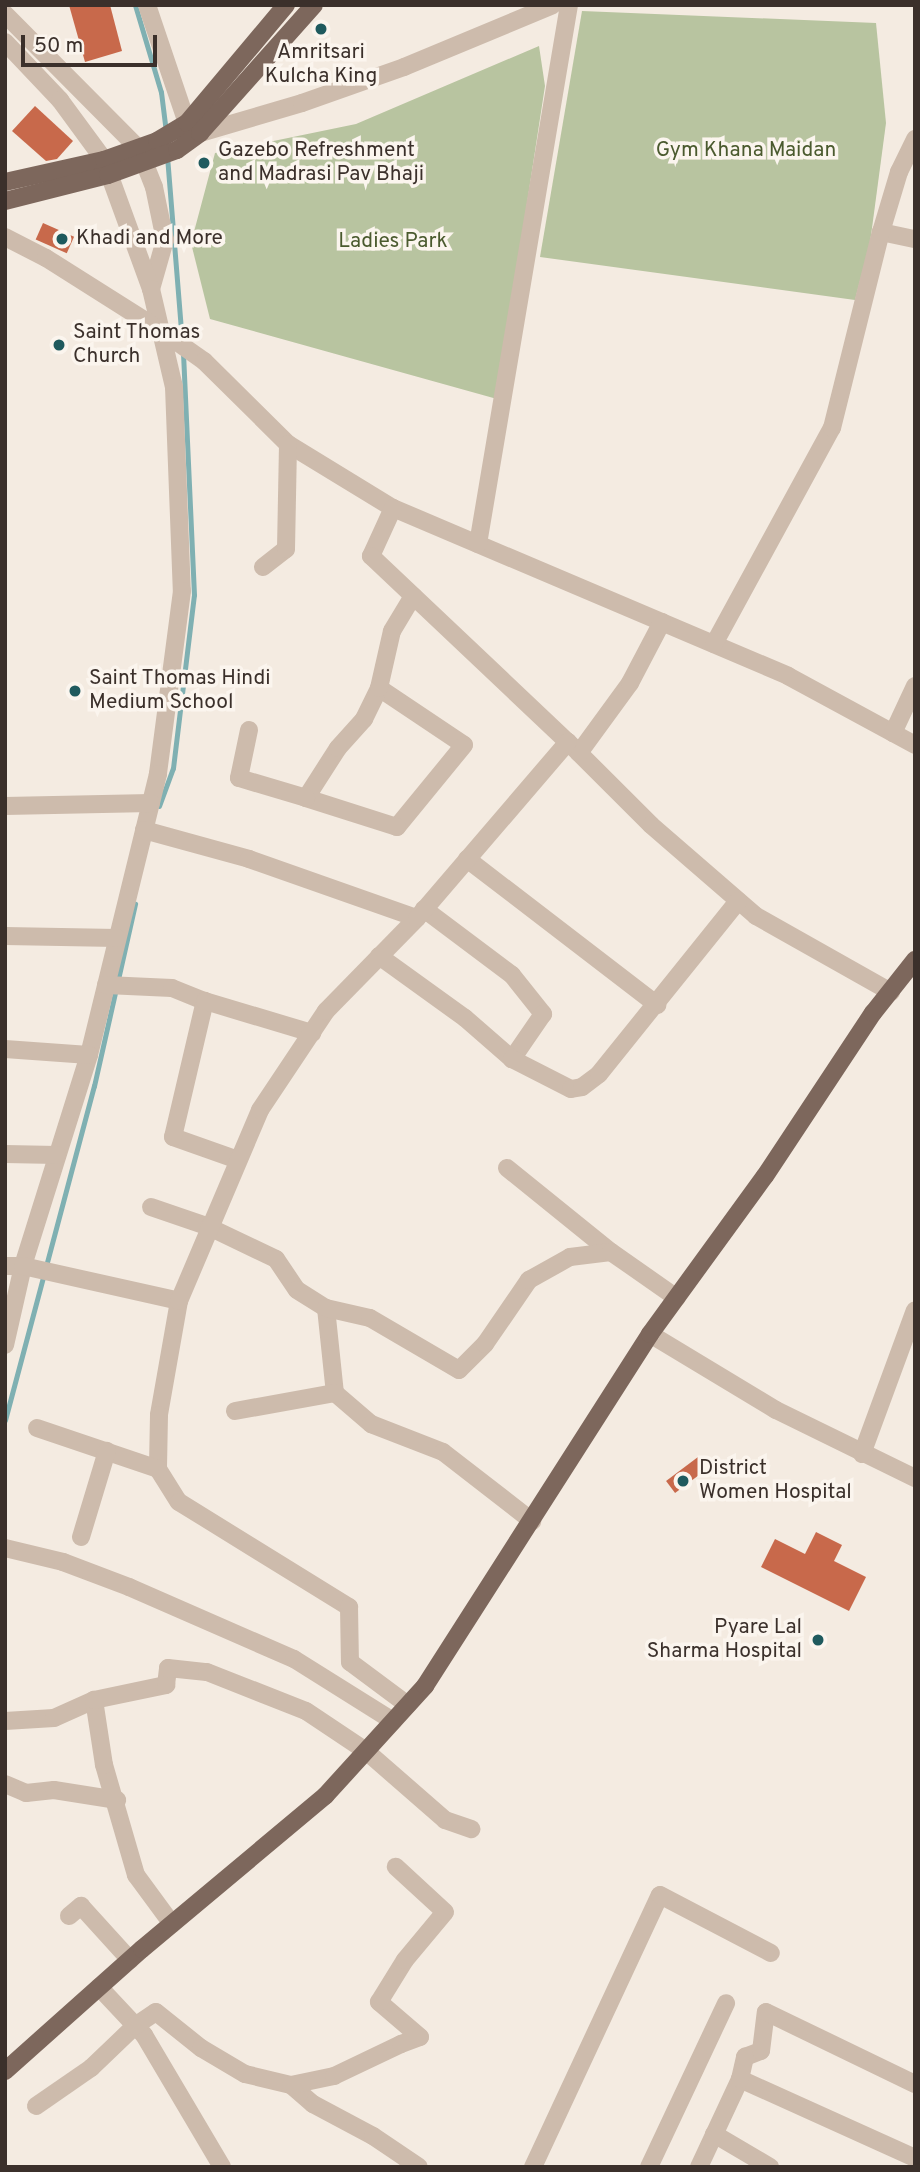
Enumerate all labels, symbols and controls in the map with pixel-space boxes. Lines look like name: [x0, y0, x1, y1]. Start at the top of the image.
scale bar: [24, 21, 161, 65]
marker: Amritsari Kulcha King‌‌‌: [313, 21, 329, 37]
text: 50 m: [34, 33, 83, 60]
place label: Amritsari Kulcha King‌‌‌: [265, 40, 377, 90]
place label: Gazebo Refreshment and Madrasi Pav Bhaji: [218, 138, 424, 188]
park label: Gym Khana Maidan: [656, 138, 836, 164]
marker: Gazebo Refreshment and Madrasi Pav Bhaji: [196, 155, 212, 171]
place label: Khadi and More: [76, 226, 223, 252]
park label: Ladies Park: [338, 229, 448, 255]
marker: Khadi and More: [54, 231, 70, 247]
place label: Saint Thomas Church: [73, 320, 201, 370]
marker: Saint Thomas Church: [51, 337, 67, 353]
place label: Saint Thomas Hindi Medium School: [89, 666, 271, 716]
marker: Saint Thomas Hindi Medium School: [67, 683, 83, 699]
place label: District Women Hospital: [699, 1456, 852, 1506]
marker: District Women Hospital: [673, 1471, 693, 1491]
place label: Pyare Lal Sharma Hospital: [647, 1615, 802, 1665]
marker: Pyare Lal Sharma Hospital: [808, 1630, 828, 1650]

